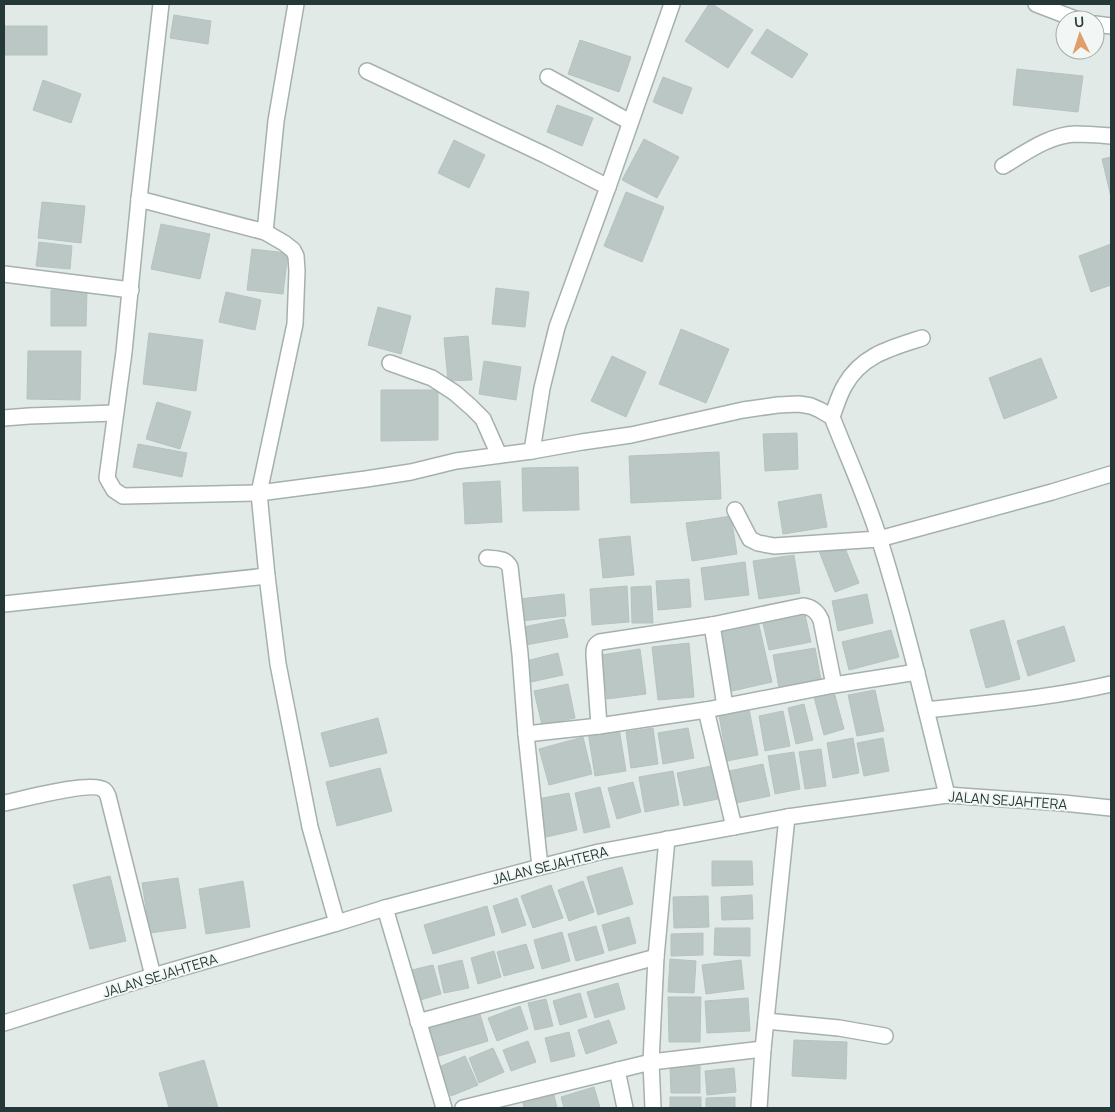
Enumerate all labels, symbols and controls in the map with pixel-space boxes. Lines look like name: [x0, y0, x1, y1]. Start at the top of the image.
north arrow: [1055, 10, 1105, 60]
text: U: [1073, 12, 1085, 31]
street label: JALAN SEJAHTERA: [948, 786, 1068, 814]
street label: JALAN SEJAHTERA: [490, 841, 610, 889]
street label: JALAN SEJAHTERA: [100, 949, 220, 1001]

